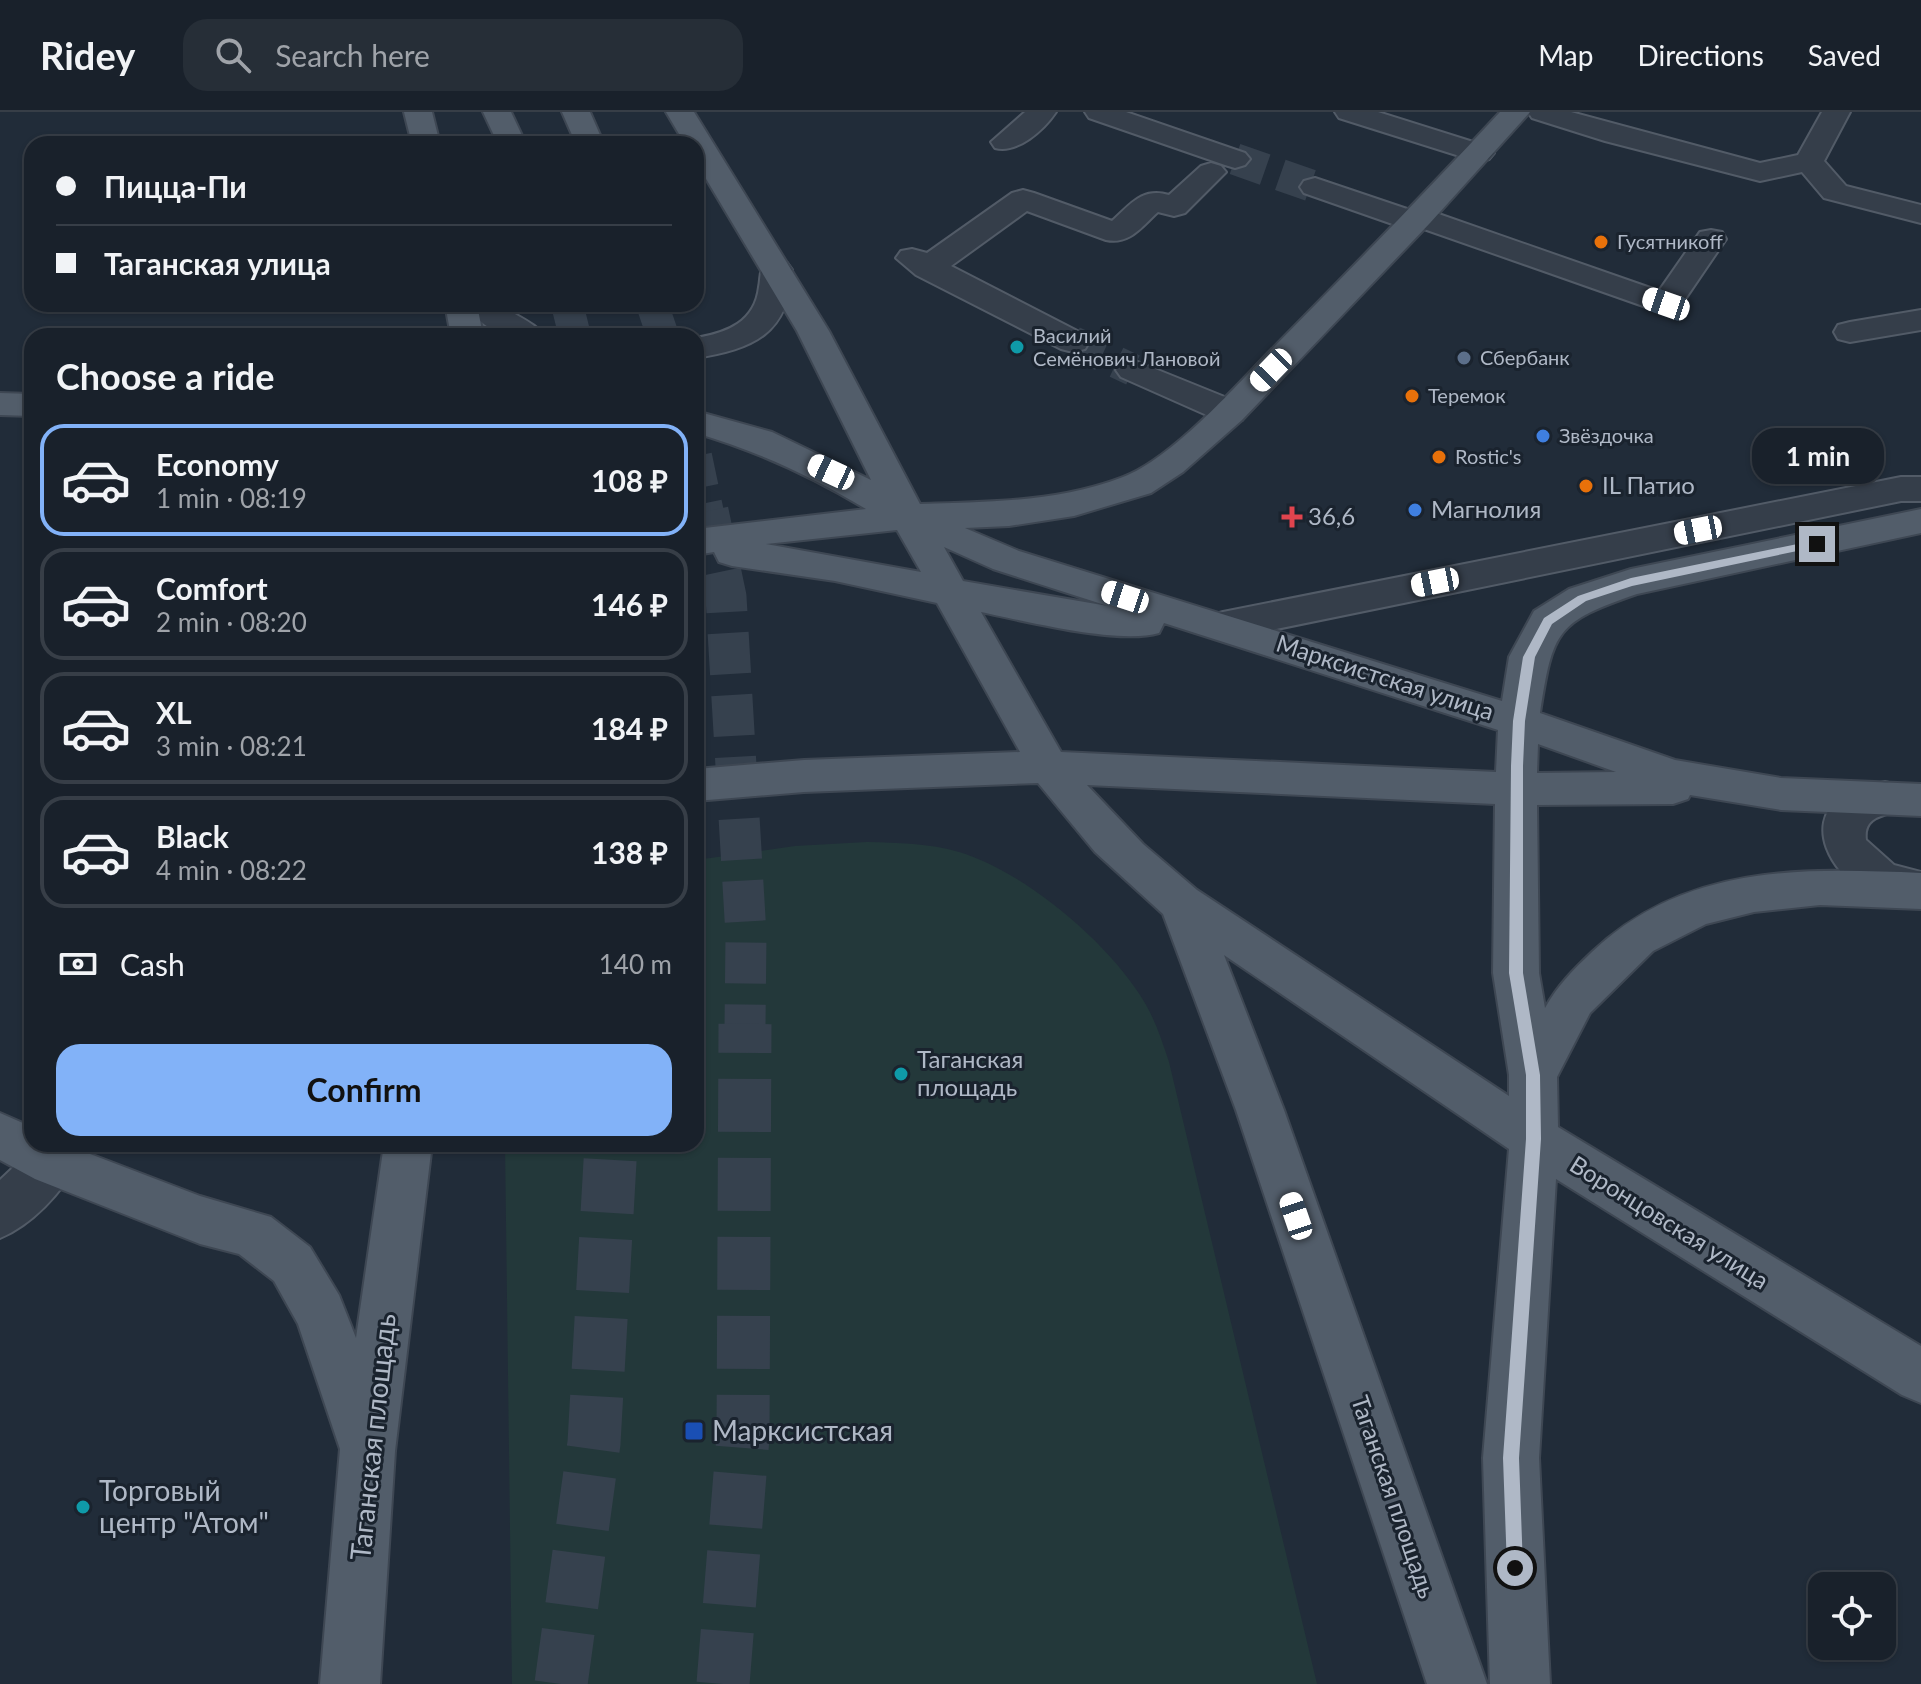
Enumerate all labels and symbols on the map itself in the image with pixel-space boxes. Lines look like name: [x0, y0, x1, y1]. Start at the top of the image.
place label: Гусятникоff: [1617, 229, 1723, 253]
marker: Гусятникоff: [1592, 233, 1610, 251]
car: [1639, 285, 1693, 323]
place label: Василий Семёнович Лановой: [1033, 323, 1220, 370]
marker: Василий Семёнович Лановой: [1008, 338, 1026, 356]
car: [1246, 344, 1296, 396]
place label: Сбербанк: [1480, 345, 1570, 369]
marker: Сбербанк: [1455, 349, 1473, 367]
place label: Теремок: [1428, 383, 1506, 407]
marker: Теремок: [1403, 387, 1421, 405]
place label: Звёздочка: [1559, 423, 1654, 447]
marker: Звёздочка: [1534, 427, 1552, 445]
callout: 1 min: [1751, 428, 1883, 484]
place label: Rostic's: [1455, 444, 1521, 468]
marker: Rostic's: [1430, 448, 1448, 466]
car: [804, 451, 858, 493]
place label: IL Патио: [1602, 470, 1695, 499]
marker: IL Патио: [1577, 477, 1595, 495]
place label: Магнолия: [1431, 494, 1541, 523]
place label: 36,6: [1308, 501, 1355, 530]
marker: Магнолия: [1406, 501, 1424, 519]
marker: 36,6: [1283, 508, 1301, 526]
car: [1672, 514, 1724, 546]
route end: [1799, 526, 1835, 562]
car: [1409, 566, 1461, 598]
car: [1098, 578, 1152, 616]
street label: Марксистская улица: [1273, 628, 1498, 725]
place label: Таганская площадь: [917, 1044, 1023, 1101]
marker: Таганская площадь: [892, 1065, 910, 1083]
street label: Воронцовская улица: [1565, 1149, 1774, 1295]
car: [1277, 1189, 1315, 1243]
street label: Таганская площадь: [342, 1312, 402, 1562]
street label: Таганская площадь: [1346, 1391, 1443, 1602]
place label: Марксистская: [712, 1413, 893, 1447]
marker: Марксистская: [683, 1420, 705, 1442]
place label: Торговый центр "Атом": [99, 1473, 269, 1539]
marker: Торговый центр "Атом": [74, 1498, 92, 1516]
route start: [1497, 1550, 1533, 1586]

